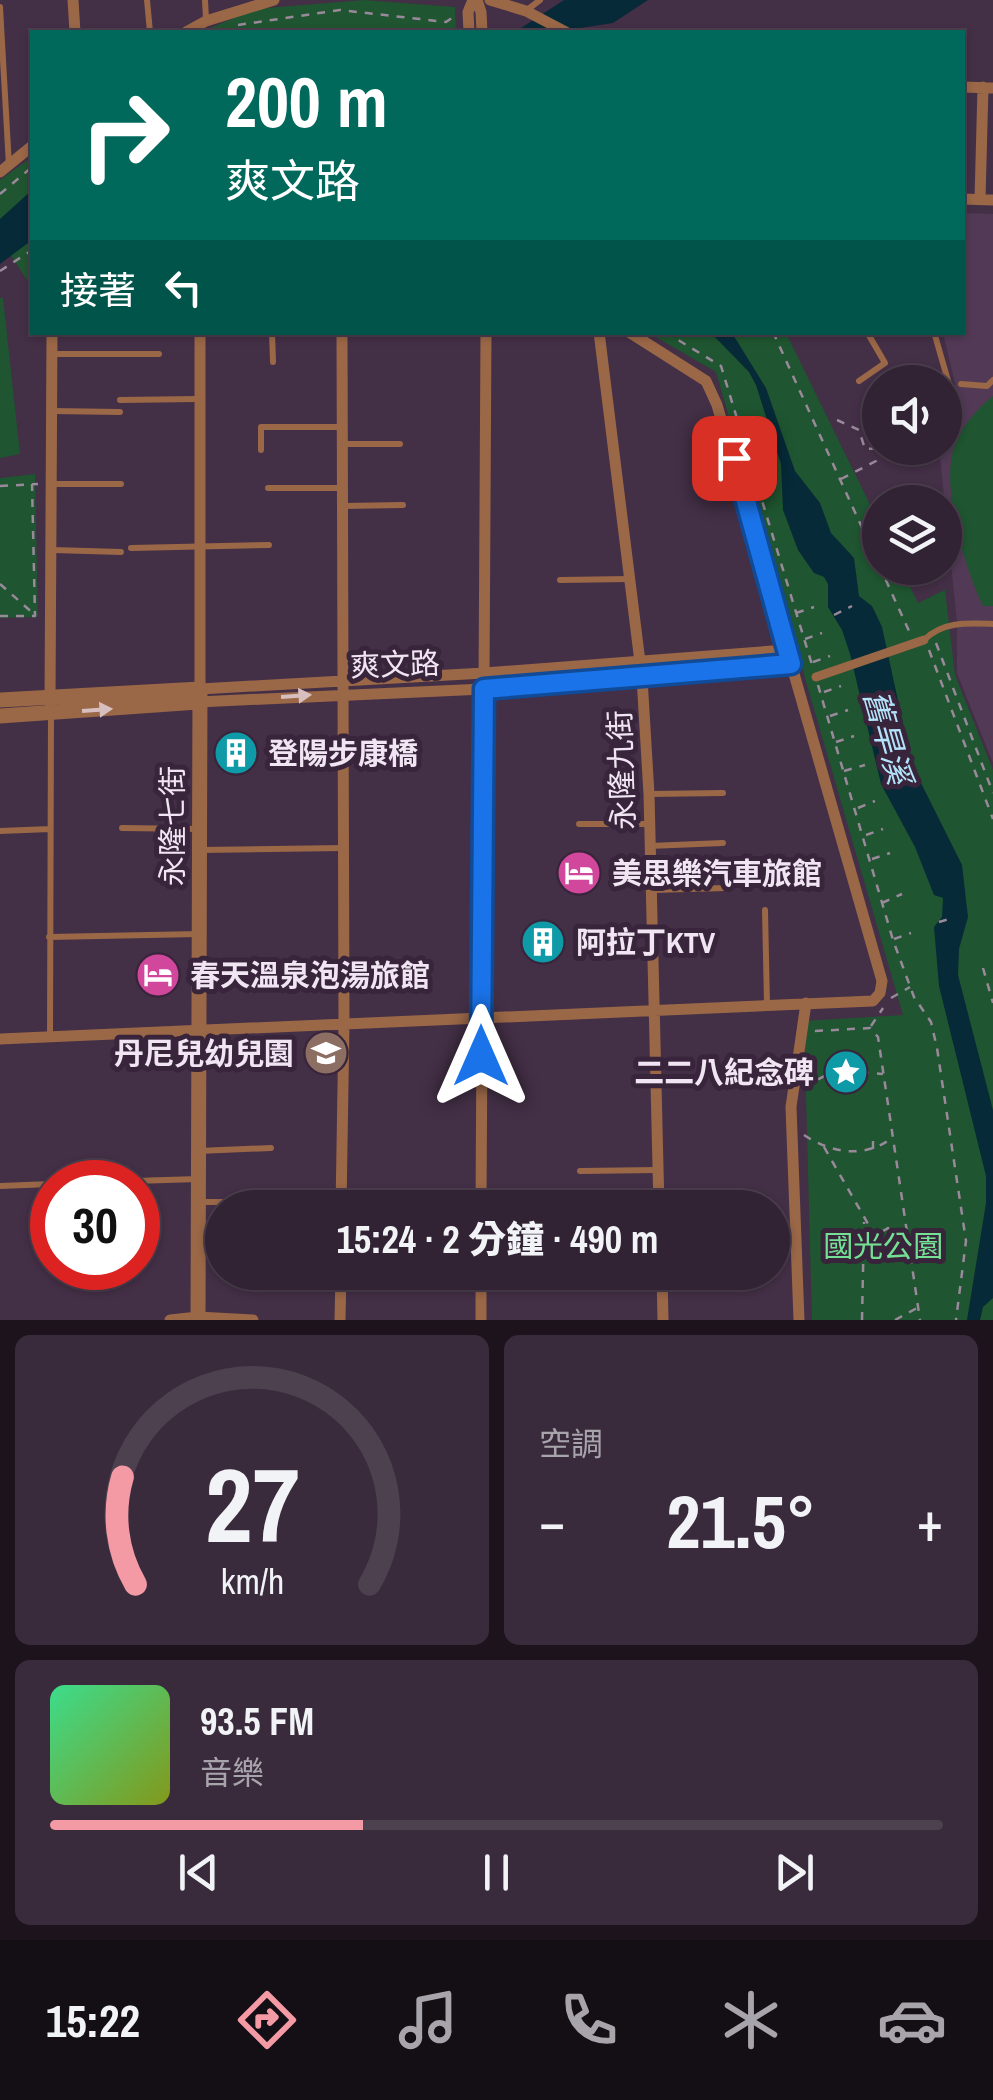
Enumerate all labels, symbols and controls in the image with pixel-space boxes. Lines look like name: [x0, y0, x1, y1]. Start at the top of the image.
text: 200 m: [225, 55, 388, 149]
icon: right: [60, 70, 190, 200]
text: 爽文路: [225, 150, 360, 211]
icon: left: [156, 260, 211, 315]
text: 接著: [60, 265, 136, 316]
map controls: [862, 365, 962, 585]
button: sound: [862, 365, 962, 465]
pin: [692, 416, 777, 501]
icon: arrive: [707, 431, 762, 486]
button: layers: [862, 485, 962, 585]
street label: 爽文路: [349, 642, 441, 686]
water label: 舊旱溪: [854, 685, 923, 793]
one-way arrow: [280, 688, 312, 704]
one-way arrow: [82, 702, 114, 718]
street label: 永隆九街: [599, 709, 643, 831]
building icon: 登陽步康橋: [213, 730, 259, 776]
place label: 登陽步康橋: [268, 733, 418, 773]
street label: 永隆七街: [152, 766, 192, 886]
hotel icon: 美思樂汽車旅館: [556, 850, 602, 896]
place label: 美思樂汽車旅館: [612, 853, 822, 893]
building icon: 阿拉丁KTV: [520, 919, 566, 965]
place label: 阿拉丁KTV: [576, 922, 716, 962]
hotel icon: 春天溫泉泡湯旅館: [135, 952, 181, 998]
place label: 春天溫泉泡湯旅館: [190, 955, 430, 995]
position arrow: [429, 1004, 533, 1108]
school or university icon: 丹尼兒幼兒園: [303, 1030, 349, 1076]
place label: 丹尼兒幼兒園: [114, 1033, 294, 1073]
place icon: 二二八紀念碑: [823, 1049, 869, 1095]
place label: 二二八紀念碑: [634, 1052, 814, 1092]
speed limit sign: 30: [30, 1160, 160, 1290]
text: 15:24 · 2 分鐘 · 490 m: [336, 1214, 659, 1265]
park label: 國光公園: [823, 1226, 943, 1266]
text: 空調: [539, 1422, 603, 1465]
text: 27: [205, 1434, 299, 1574]
text: 21.5°: [666, 1470, 816, 1571]
text: −: [539, 1484, 565, 1558]
text: +: [917, 1484, 943, 1558]
text: km/h: [220, 1557, 284, 1605]
text: 93.5 FM: [200, 1696, 314, 1747]
text: 音樂: [200, 1751, 264, 1794]
icon: previous: [171, 1845, 226, 1900]
icon: pause: [469, 1845, 524, 1900]
icon: next: [767, 1845, 822, 1900]
icon: directions: [232, 1985, 302, 2055]
icon: music: [393, 1985, 463, 2055]
icon: phone: [554, 1985, 624, 2055]
icon: climate: [716, 1985, 786, 2055]
icon: car: [877, 1985, 947, 2055]
text: 15:22: [46, 1990, 140, 2051]

